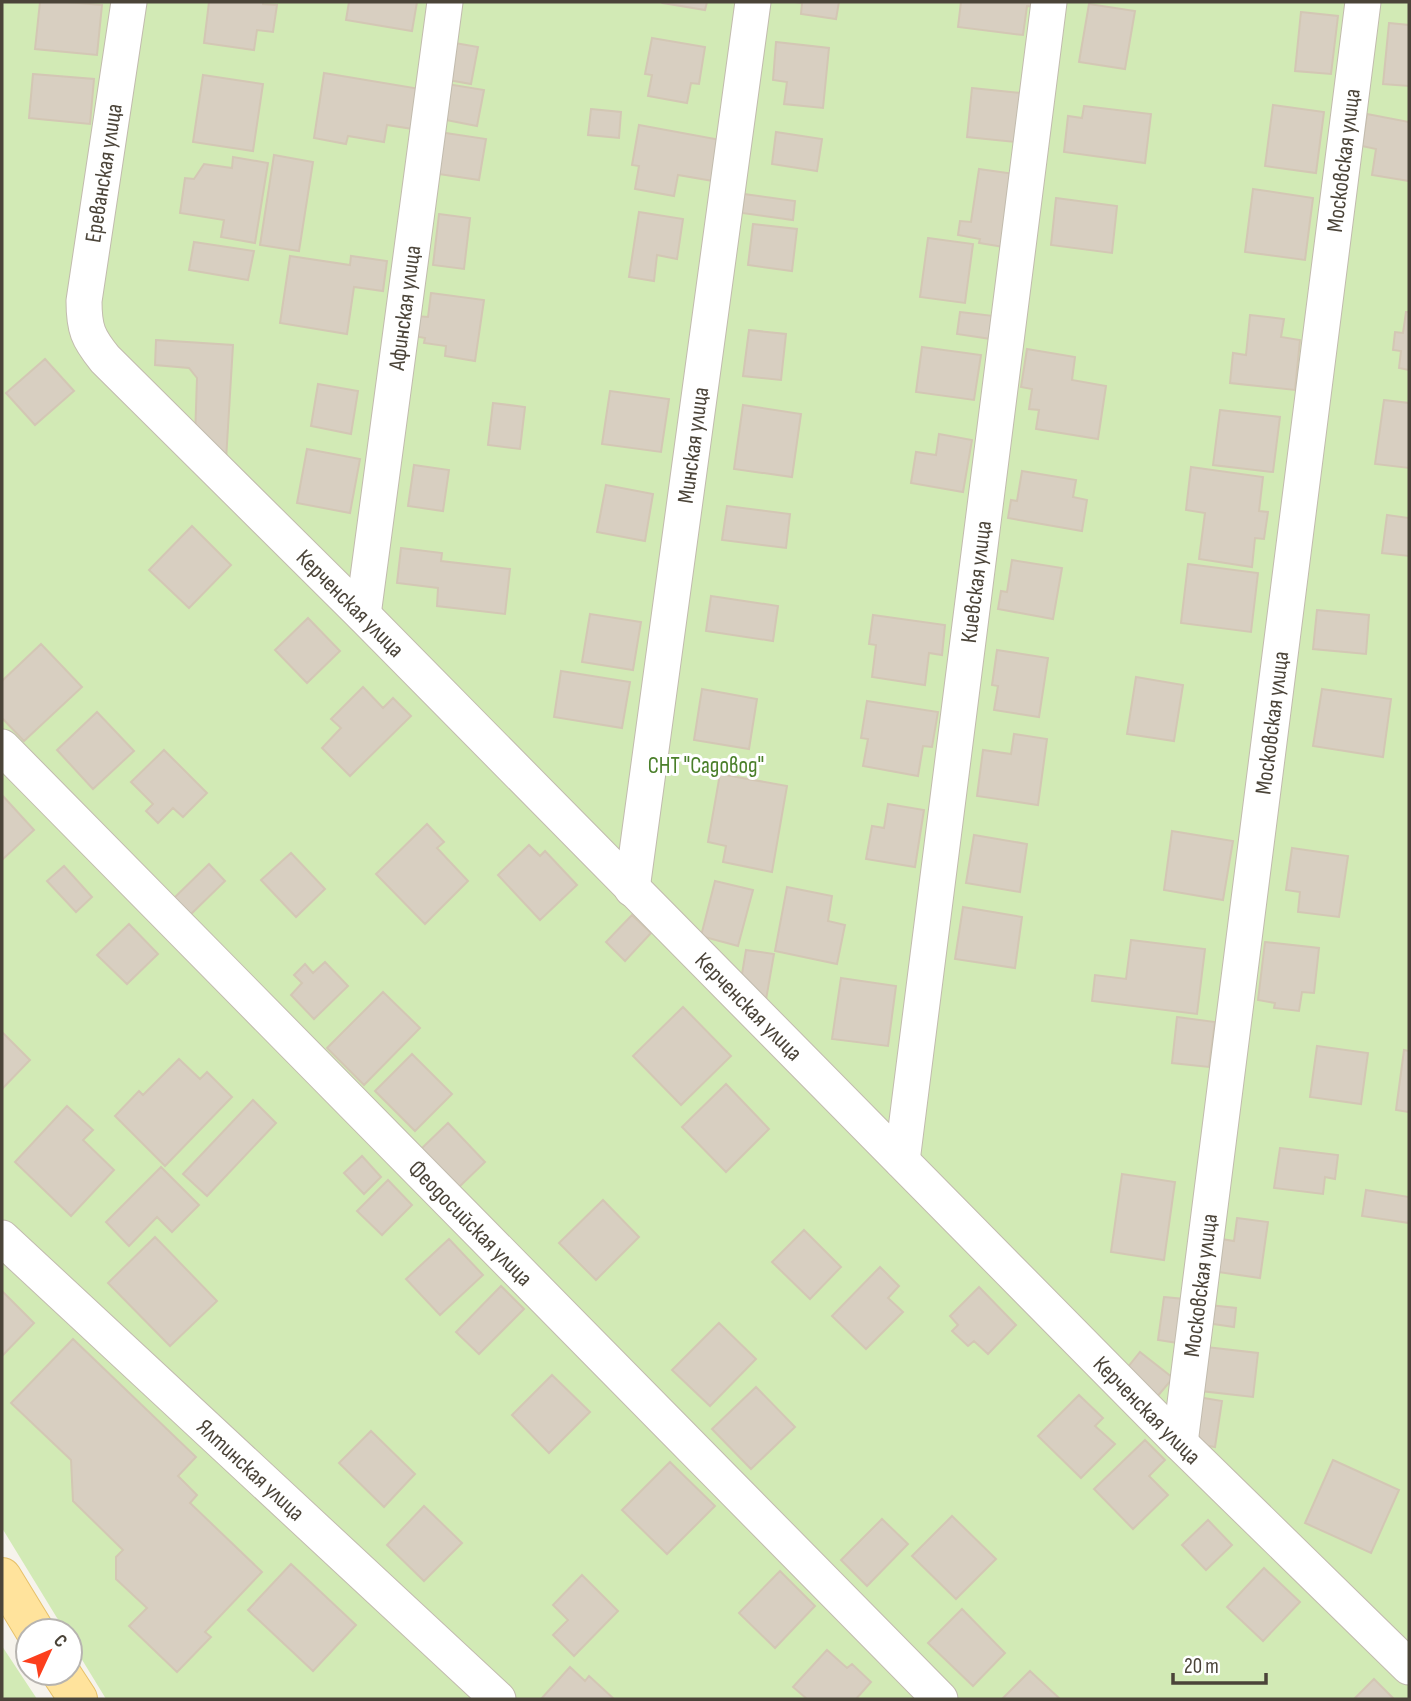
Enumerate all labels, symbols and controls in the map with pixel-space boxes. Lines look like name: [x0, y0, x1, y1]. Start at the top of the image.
street label: Московская улица: [1321, 87, 1367, 234]
street label: Ереванская улица: [79, 102, 129, 245]
street label: Афинская улица: [383, 244, 427, 373]
street label: Минская улица: [672, 385, 715, 505]
street label: Киевская улица: [955, 519, 998, 645]
street label: Керченская улица: [290, 544, 410, 664]
street label: Московская улица: [1249, 650, 1295, 796]
park label: СНТ "Садовод": [648, 752, 764, 780]
street label: Керченская улица: [689, 947, 808, 1067]
street label: Феодосийская улица: [402, 1155, 538, 1292]
street label: Московская улица: [1178, 1212, 1224, 1359]
street label: Керченская улица: [1087, 1350, 1206, 1471]
street label: Ялтинская улица: [191, 1413, 310, 1527]
north arrow: [14, 1617, 84, 1687]
text: С: [48, 1630, 72, 1653]
scale bar: [1173, 1642, 1266, 1686]
text: 20 m: [1184, 1654, 1219, 1679]

